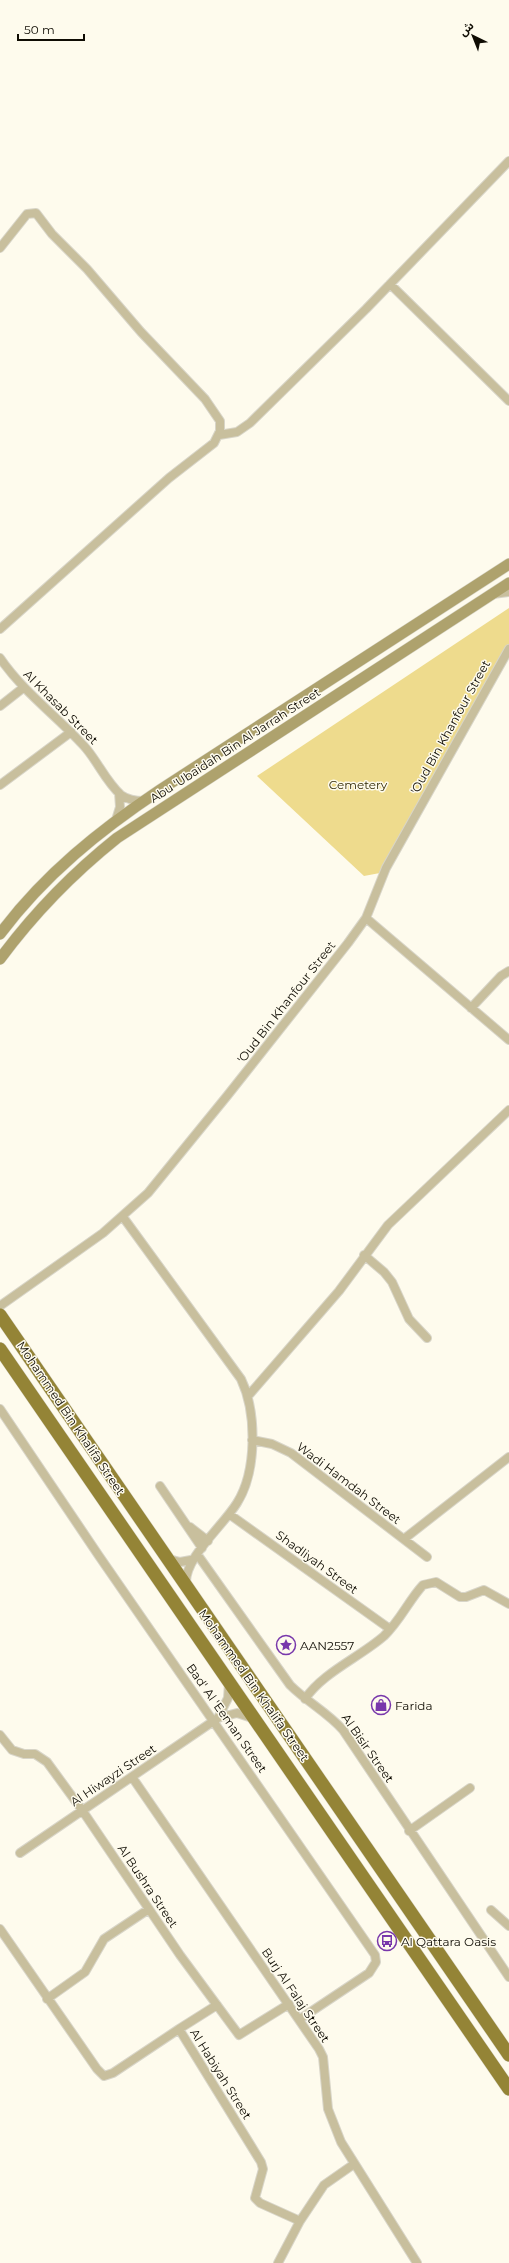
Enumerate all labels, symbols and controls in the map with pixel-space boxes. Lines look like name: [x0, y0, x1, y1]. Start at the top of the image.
scale bar: [18, 16, 84, 42]
north arrow: [453, 16, 493, 56]
text: ش: [456, 18, 476, 39]
text: 50 m: [24, 22, 55, 37]
street label: 'Oud Bin Khanfour Street: [407, 657, 493, 797]
street label: Al Khasab Street: [21, 667, 101, 747]
street label: Abu 'Ubaidah Bin Al Jarrah Street: [147, 684, 323, 806]
park label: Cemetery: [329, 777, 388, 792]
street label: 'Oud Bin Khanfour Street: [234, 938, 338, 1066]
street label: Mohammed Bin Khalifa Street: [14, 1338, 128, 1498]
street label: Wadi Hamdah Street: [294, 1439, 404, 1527]
street label: Shadliyah Street: [273, 1527, 361, 1597]
street label: Mohammed Bin Khalifa Street: [196, 1606, 313, 1764]
place icon: AAN2557: [275, 1634, 297, 1656]
place label: AAN2557: [300, 1638, 354, 1653]
street label: Bad' Al 'Eeman Street: [184, 1661, 270, 1776]
shop icon: Farida: [370, 1694, 392, 1716]
place label: Farida: [395, 1698, 433, 1713]
street label: Al Bisir Street: [339, 1711, 397, 1785]
street label: Al Hiwayzi Street: [67, 1741, 159, 1809]
street label: Al Bushra Street: [115, 1842, 181, 1930]
bus stop icon: Al Qattara Oasis: [376, 1930, 398, 1952]
place label: Al Qattara Oasis: [401, 1934, 496, 1949]
street label: Burj Al Falaj Street: [259, 1945, 333, 2045]
street label: Al Habiyah Street: [187, 2026, 255, 2122]

